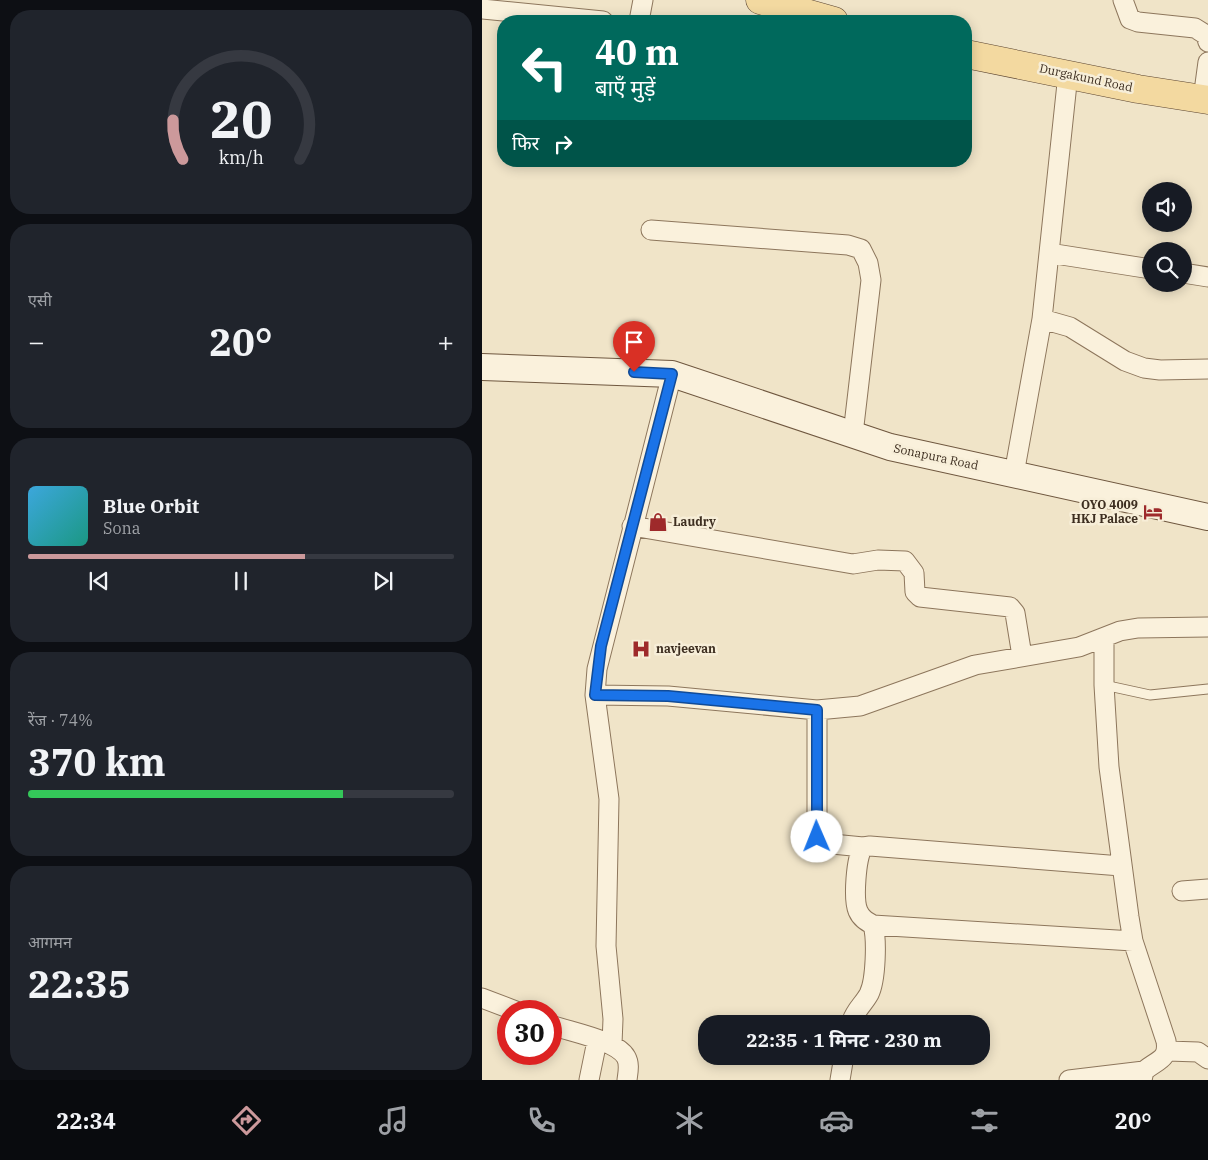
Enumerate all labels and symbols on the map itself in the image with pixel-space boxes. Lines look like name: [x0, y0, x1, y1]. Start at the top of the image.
street label: Durgakund Road: [1038, 60, 1134, 95]
pin: [613, 321, 655, 372]
street label: Sonapura Road: [892, 440, 980, 473]
place label: OYO 4009 HKJ Palace: [1071, 497, 1138, 526]
hotel icon: OYO 4009 HKJ Palace: [1142, 501, 1164, 523]
shop icon: Laudry: [647, 511, 669, 533]
place label: Laudry: [673, 514, 716, 529]
hospital icon: navjeevan: [630, 638, 652, 660]
place label: navjeevan: [656, 641, 716, 656]
position arrow: [790, 810, 842, 862]
speed limit sign: 30: [497, 1000, 562, 1065]

